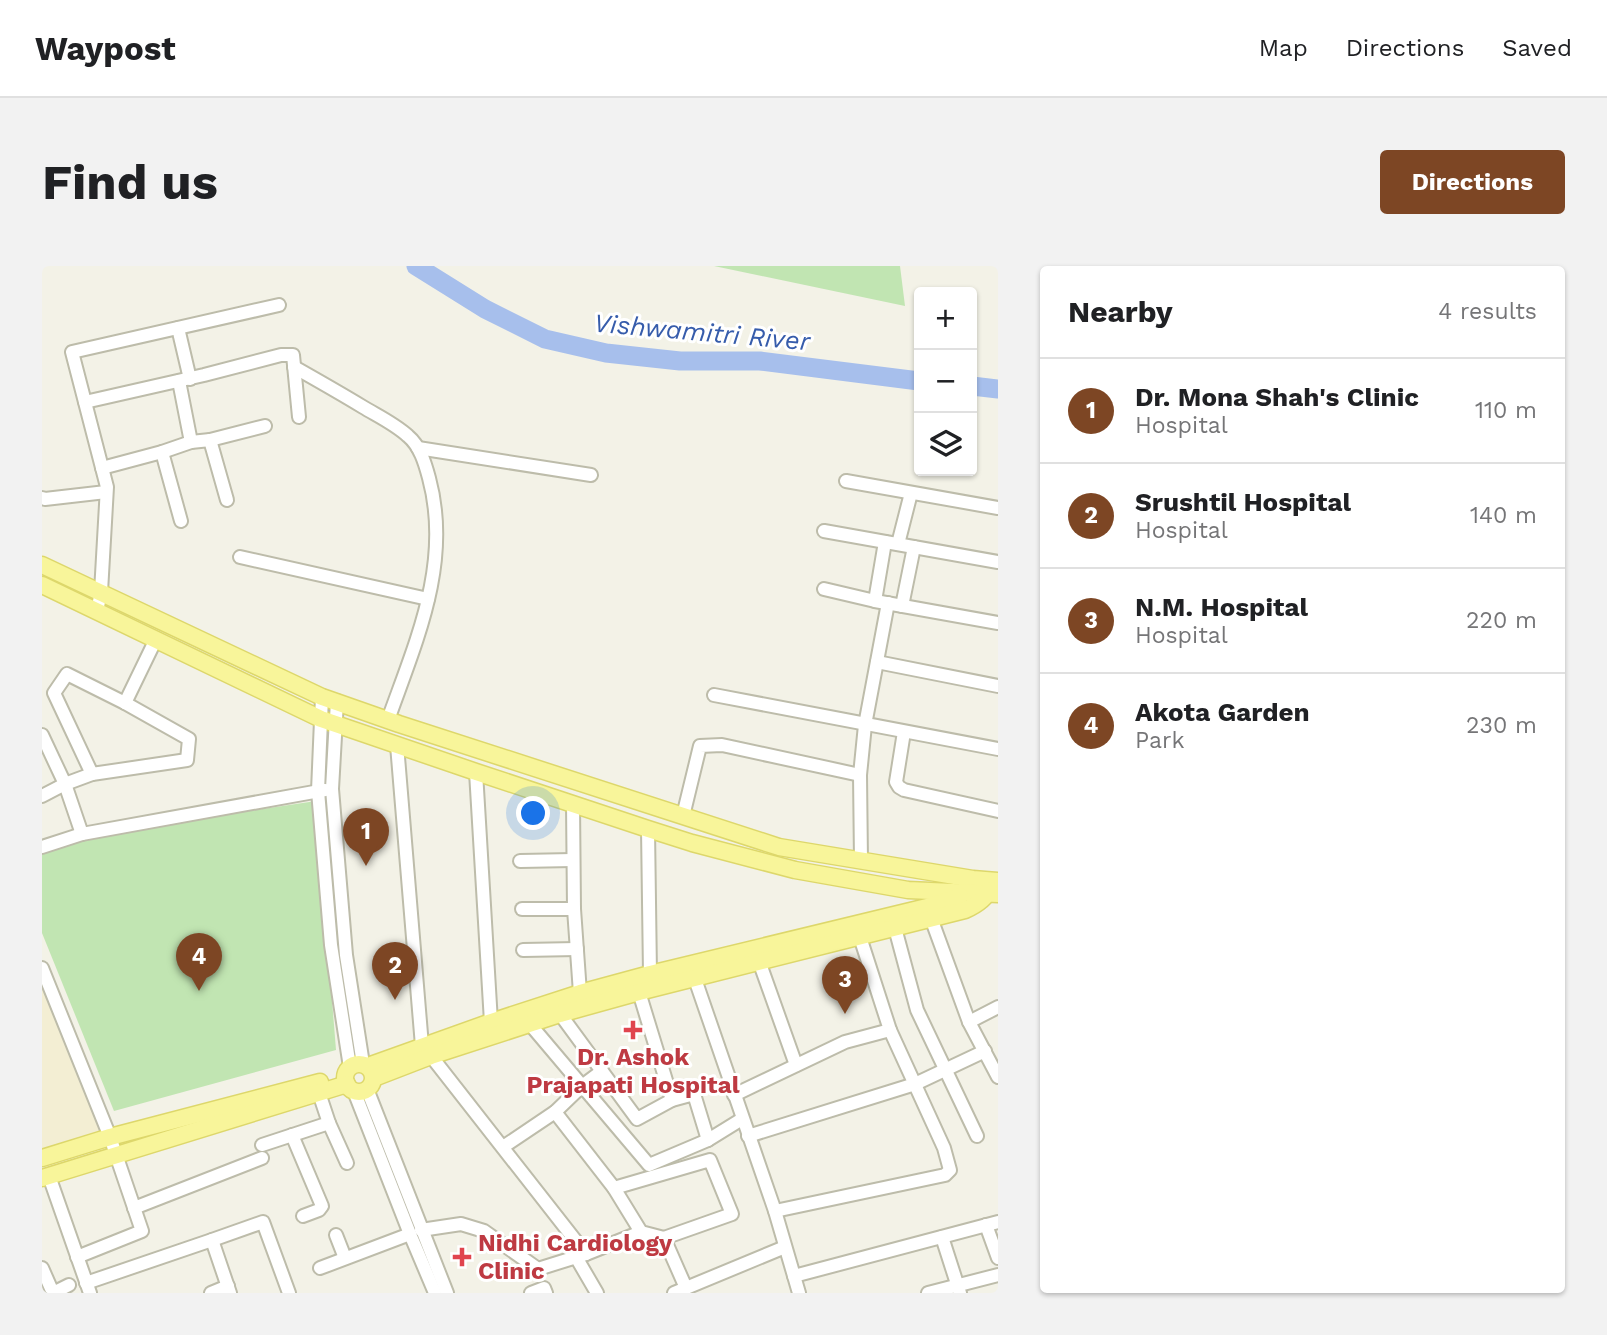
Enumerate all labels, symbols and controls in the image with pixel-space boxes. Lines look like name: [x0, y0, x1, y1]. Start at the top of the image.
text: Waypost: [35, 29, 176, 68]
text: Map: [1259, 34, 1308, 62]
text: Directions: [1346, 34, 1464, 62]
text: Saved: [1502, 34, 1572, 62]
button: Directions: [1380, 150, 1565, 214]
text: Find us: [42, 153, 218, 211]
map controls: [914, 287, 977, 476]
button: +: [914, 287, 977, 350]
text: Nearby: [1068, 294, 1173, 329]
text: 4 results: [1438, 298, 1537, 325]
water label: Vishwamitri River: [593, 308, 812, 356]
button: −: [914, 350, 977, 413]
text: Dr. Mona Shah's Clinic: [1135, 382, 1419, 412]
text: 1: [1086, 397, 1096, 424]
text: 110 m: [1475, 397, 1537, 424]
text: Hospital: [1135, 412, 1228, 439]
button: layers: [914, 413, 977, 476]
text: Srushtil Hospital: [1135, 487, 1351, 517]
text: 2: [1084, 502, 1098, 529]
text: 140 m: [1470, 502, 1537, 529]
text: Hospital: [1135, 517, 1228, 544]
text: N.M. Hospital: [1135, 592, 1308, 622]
text: 3: [1084, 607, 1098, 634]
text: 220 m: [1466, 607, 1537, 634]
text: Hospital: [1135, 622, 1228, 649]
text: Akota Garden: [1135, 697, 1310, 727]
text: 4: [1084, 712, 1098, 739]
text: 230 m: [1466, 712, 1537, 739]
text: Park: [1135, 727, 1184, 754]
your location: [516, 796, 550, 830]
pin: 1: [343, 808, 389, 866]
pin: 4: [176, 933, 222, 991]
pin: 2: [372, 942, 418, 1000]
pin: 3: [822, 956, 868, 1014]
marker: Dr. Ashok Prajapati Hospital: [623, 1020, 643, 1040]
place label: Dr. Ashok Prajapati Hospital: [526, 1043, 740, 1099]
place label: Nidhi Cardiology Clinic: [478, 1229, 673, 1285]
marker: Nidhi Cardiology Clinic: [452, 1247, 472, 1267]

